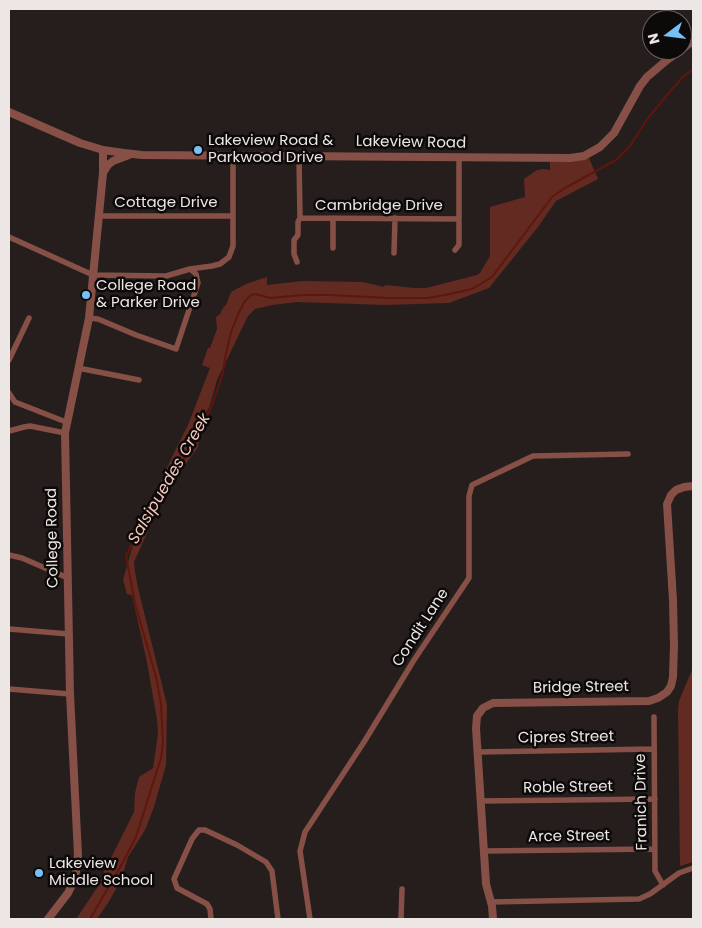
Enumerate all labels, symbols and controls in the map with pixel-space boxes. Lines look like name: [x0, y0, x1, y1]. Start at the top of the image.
north arrow: [642, 10, 692, 60]
text: N: [642, 31, 664, 46]
place label: Lakeview Road & Parkwood Drive: [208, 132, 333, 167]
street label: Lakeview Road: [356, 133, 466, 153]
marker: Lakeview Road & Parkwood Drive: [192, 144, 204, 156]
street label: Cottage Drive: [114, 194, 218, 212]
street label: Cambridge Drive: [315, 197, 443, 215]
place label: College Road & Parker Drive: [96, 277, 200, 312]
marker: College Road & Parker Drive: [80, 289, 92, 301]
water label: Salsipuedes Creek: [125, 410, 215, 548]
street label: College Road: [43, 488, 63, 588]
street label: Condit Lane: [389, 586, 453, 670]
street label: Bridge Street: [533, 678, 629, 698]
street label: Cipres Street: [518, 728, 614, 748]
street label: Franich Drive: [632, 753, 652, 851]
street label: Roble Street: [523, 778, 613, 798]
street label: Arce Street: [528, 827, 610, 847]
place label: Lakeview Middle School: [49, 855, 153, 890]
marker: Lakeview Middle School: [33, 867, 45, 879]

